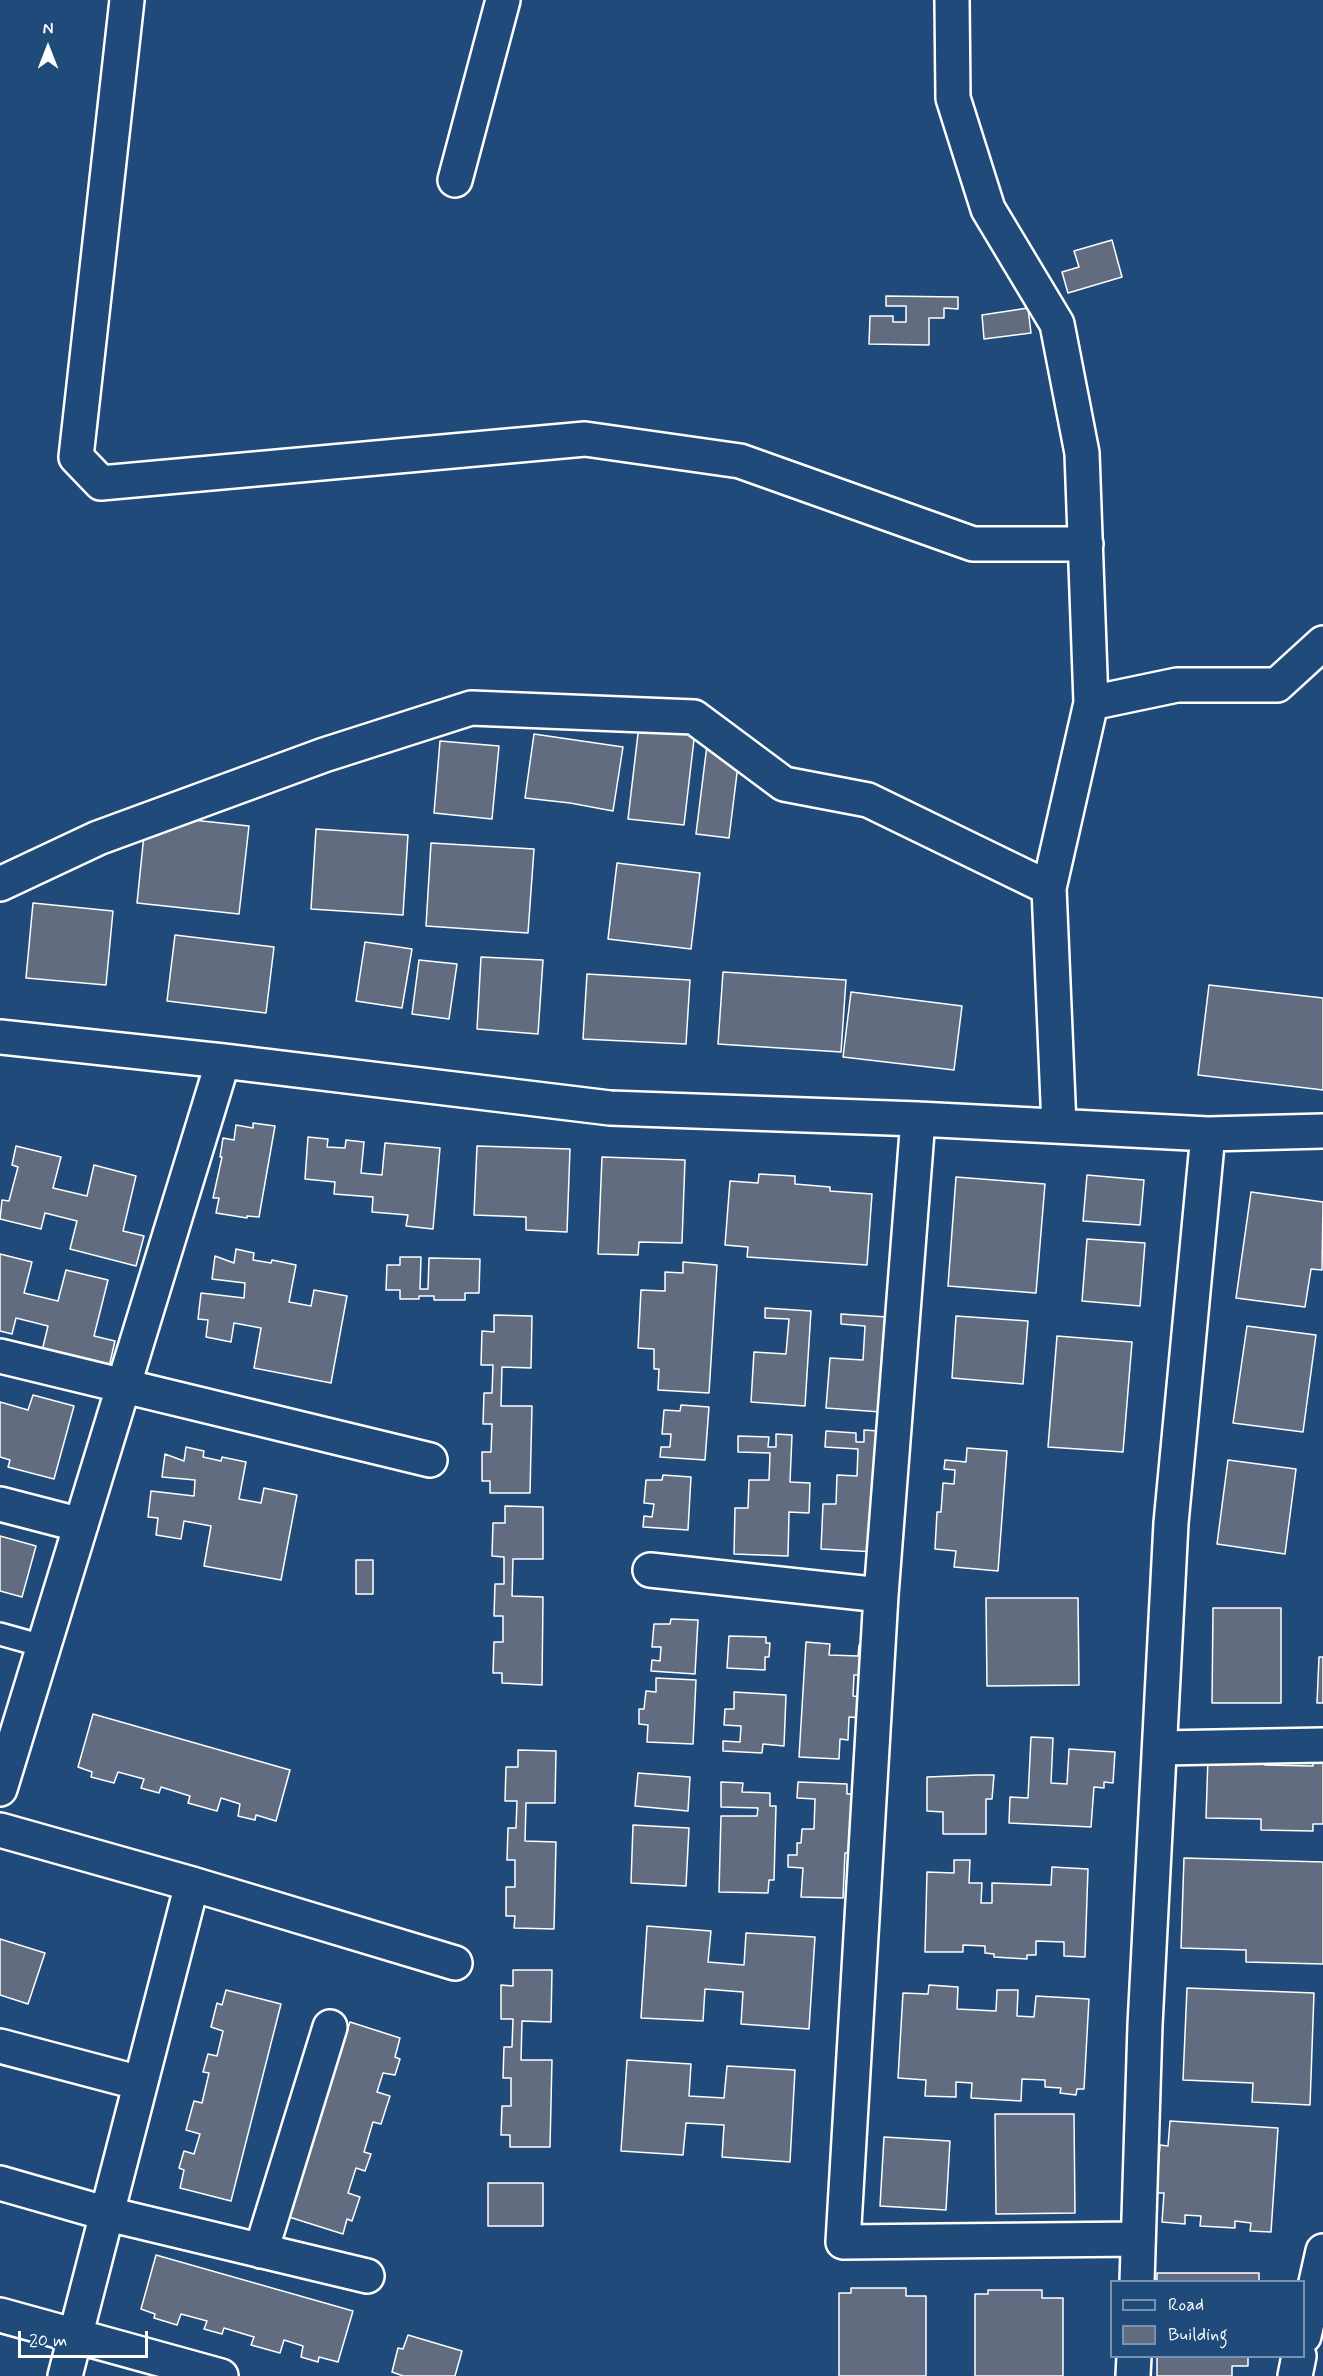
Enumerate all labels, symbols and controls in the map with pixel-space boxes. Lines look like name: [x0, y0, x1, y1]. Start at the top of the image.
north arrow: [18, 18, 78, 78]
text: N: [43, 19, 53, 40]
legend: [1110, 2280, 1305, 2358]
text: Road: [1168, 2293, 1204, 2317]
scale bar: [21, 2319, 152, 2357]
text: Building: [1168, 2323, 1228, 2347]
text: 20 m: [29, 2329, 67, 2353]

